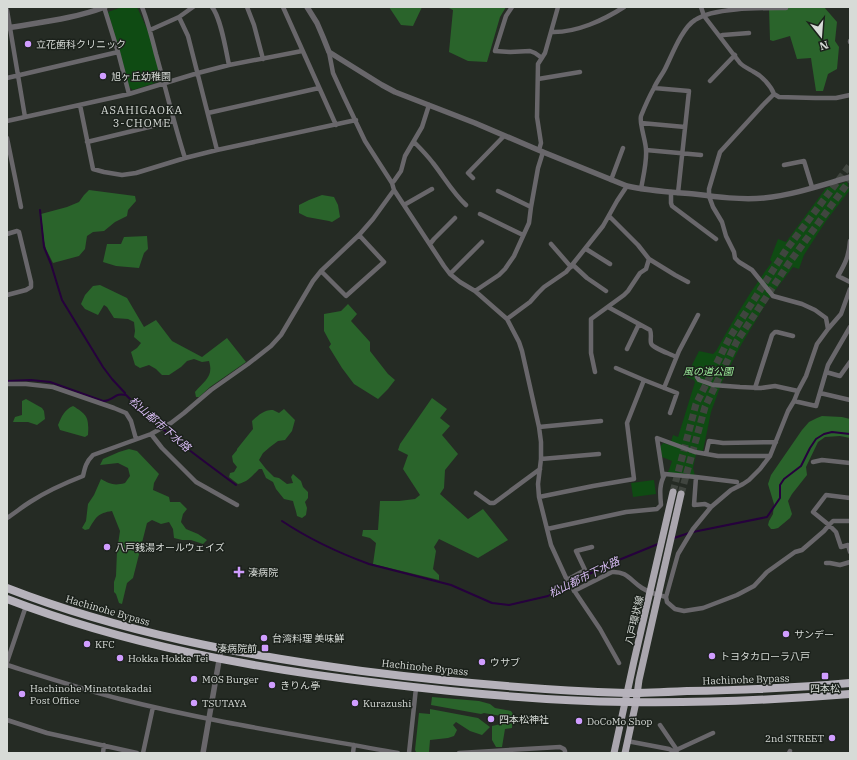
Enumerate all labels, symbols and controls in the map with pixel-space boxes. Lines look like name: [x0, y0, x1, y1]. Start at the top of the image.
north arrow: [801, 16, 841, 56]
place label: 立花歯科クリニック: [36, 38, 126, 51]
text: N: [817, 38, 830, 54]
marker: 立花歯科クリニック: [23, 39, 33, 49]
place label: 旭ヶ丘幼稚園: [111, 70, 171, 83]
marker: 旭ヶ丘幼稚園: [98, 71, 108, 81]
district label: ASAHIGAOKA 3-CHOME: [101, 103, 183, 130]
park label: 風の道公園: [683, 365, 735, 378]
water label: 松山都市下水路: [126, 393, 194, 455]
place label: 八戸銭湯オールウェイズ: [115, 541, 225, 554]
marker: 八戸銭湯オールウェイズ: [102, 542, 112, 552]
water label: 松山都市下水路: [546, 553, 623, 600]
marker: 湊病院: [233, 566, 245, 578]
place label: 湊病院: [248, 566, 278, 579]
street label: Hachinohe Bypass: [64, 592, 152, 629]
street label: 八戸環状線: [623, 594, 646, 646]
place label: サンデー: [794, 628, 834, 641]
marker: サンデー: [781, 629, 791, 639]
place label: 台湾料理 美味鮮: [272, 632, 344, 645]
marker: 台湾料理 美味鮮: [259, 633, 269, 643]
place label: KFC: [95, 638, 115, 651]
marker: KFC: [82, 639, 92, 649]
place label: 湊病院前: [217, 642, 257, 655]
marker: 湊病院前: [260, 643, 270, 653]
place label: トヨタカローラ八戸: [720, 650, 810, 663]
marker: トヨタカローラ八戸: [707, 651, 717, 661]
place label: Hokka Hokka Tei: [128, 652, 209, 665]
marker: Hokka Hokka Tei: [115, 653, 125, 663]
street label: Hachinohe Bypass: [381, 656, 469, 679]
place label: ウサブ: [490, 656, 520, 669]
marker: ウサブ: [477, 657, 487, 667]
street label: Hachinohe Bypass: [702, 671, 790, 688]
marker: 四本松: [820, 671, 830, 681]
place label: MOS Burger: [202, 673, 259, 686]
marker: MOS Burger: [189, 674, 199, 684]
place label: きりん亭: [280, 679, 320, 692]
marker: きりん亭: [267, 680, 277, 690]
place label: Hachinohe Minatotakadai Post Office: [30, 682, 152, 707]
place label: 四本松: [810, 682, 840, 695]
marker: Hachinohe Minatotakadai Post Office: [17, 689, 27, 699]
place label: TSUTAYA: [202, 697, 247, 710]
place label: Kurazushi: [363, 697, 411, 710]
marker: TSUTAYA: [189, 698, 199, 708]
marker: Kurazushi: [350, 698, 360, 708]
place label: 四本松神社: [499, 713, 549, 726]
marker: 四本松神社: [486, 714, 496, 724]
place label: DoCoMo Shop: [587, 715, 652, 728]
marker: DoCoMo Shop: [574, 716, 584, 726]
place label: 2nd STREET: [765, 732, 824, 745]
marker: 2nd STREET: [827, 733, 837, 743]

